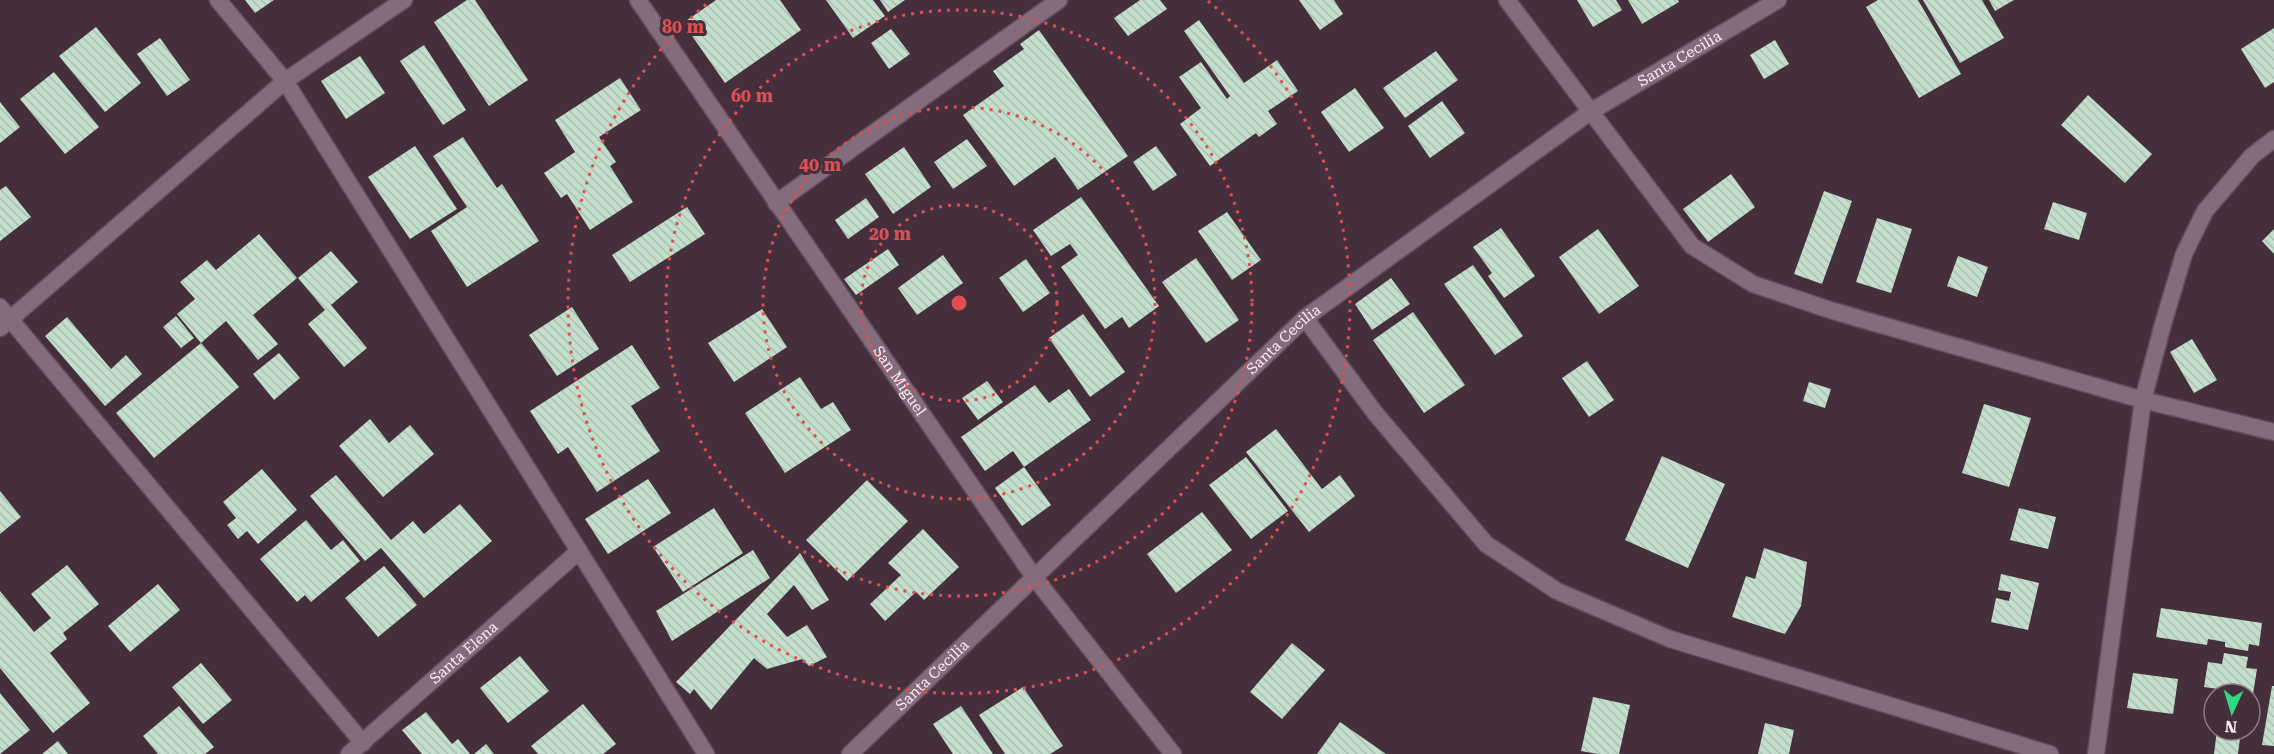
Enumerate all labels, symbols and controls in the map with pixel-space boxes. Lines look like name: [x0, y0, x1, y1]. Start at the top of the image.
text: 80 m: [662, 16, 705, 37]
street label: Santa Cecilia: [1634, 27, 1725, 91]
text: 60 m: [731, 85, 774, 106]
text: 40 m: [799, 154, 842, 175]
text: 20 m: [869, 223, 912, 244]
centre of rings: [949, 293, 969, 313]
street label: Santa Cecilia: [1243, 301, 1324, 378]
street label: San Miguel: [869, 343, 930, 420]
street label: Santa Elena: [426, 618, 502, 688]
street label: Santa Cecilia: [892, 636, 973, 714]
north arrow: [2202, 682, 2262, 742]
text: N: [2224, 717, 2238, 736]

